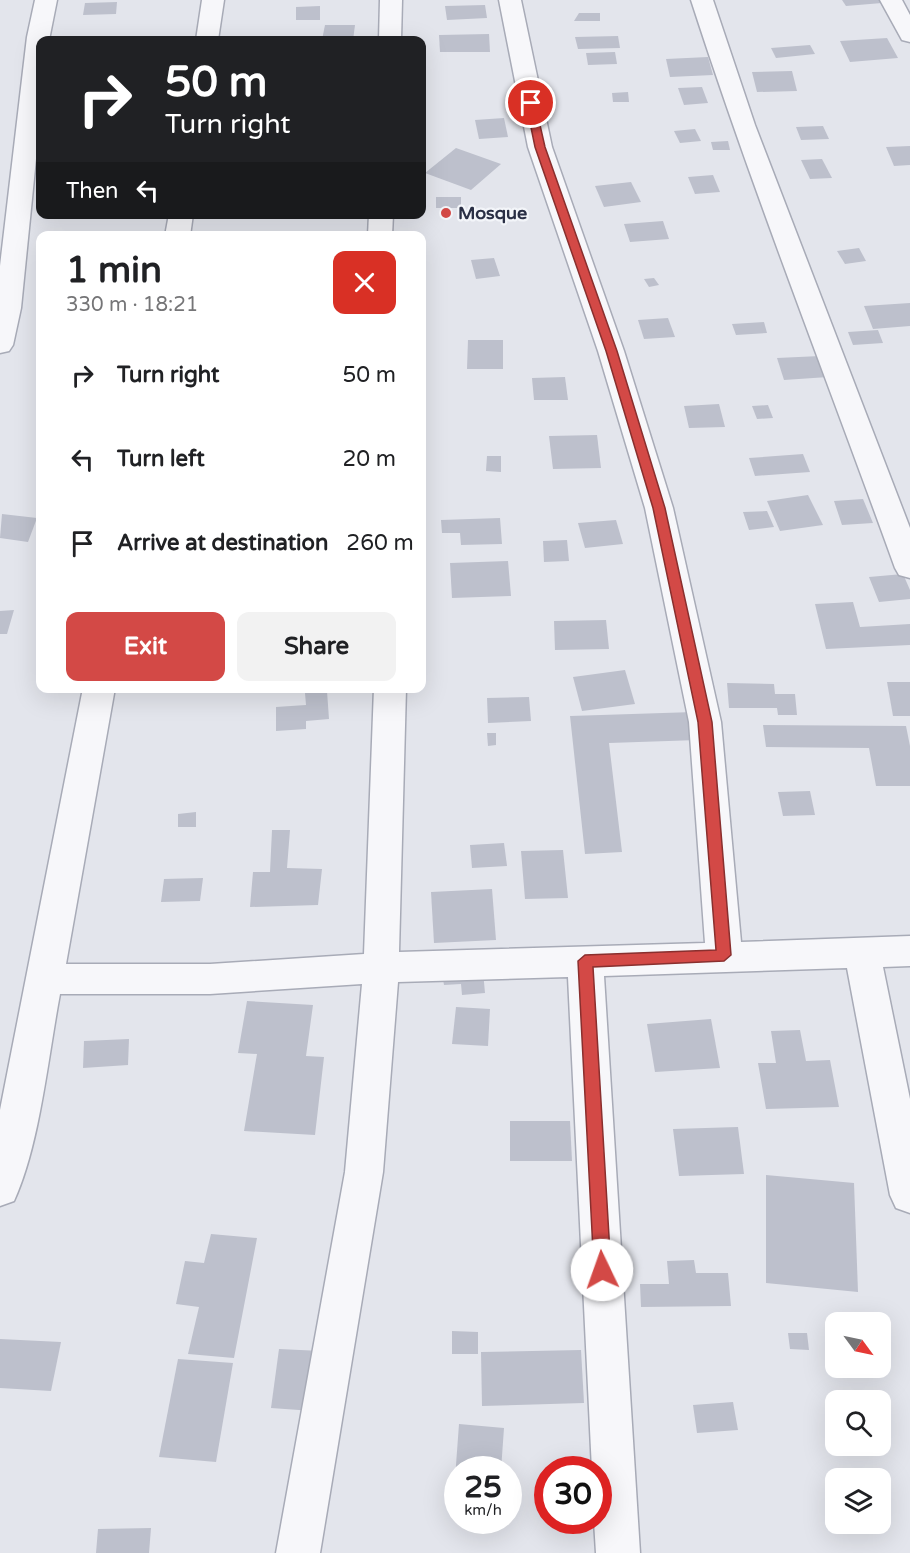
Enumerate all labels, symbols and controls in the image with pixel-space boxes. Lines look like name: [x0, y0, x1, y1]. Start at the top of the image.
text: 50 m: [165, 57, 267, 108]
icon: right: [66, 60, 144, 138]
pin: [505, 77, 556, 128]
icon: arrive: [514, 86, 547, 119]
text: Turn right: [165, 108, 291, 141]
icon: left: [131, 174, 164, 207]
text: Then: [66, 178, 119, 204]
place label: Mosque: [458, 202, 527, 224]
marker: Mosque: [439, 206, 453, 220]
text: 1 min: [66, 249, 162, 292]
button: close: [333, 251, 396, 314]
text: 330 m · 18:21: [66, 293, 198, 317]
icon: right: [66, 359, 99, 392]
text: Turn right: [117, 362, 219, 388]
text: 50 m: [342, 362, 396, 388]
icon: left: [66, 443, 99, 476]
text: Turn left: [117, 446, 205, 472]
text: 20 m: [342, 446, 396, 472]
icon: arrive: [66, 527, 99, 560]
text: Arrive at destination: [117, 530, 328, 556]
text: 260 m: [346, 530, 414, 556]
button: Exit: [66, 612, 225, 681]
button: Share: [237, 612, 396, 681]
position arrow: [570, 1238, 634, 1302]
north arrow: [825, 1312, 891, 1378]
map controls: [825, 1312, 891, 1534]
button: search: [825, 1390, 891, 1456]
speed limit sign: 30: [534, 1456, 612, 1534]
button: layers: [825, 1468, 891, 1534]
text: 25: [464, 1469, 502, 1506]
text: km/h: [464, 1501, 502, 1519]

